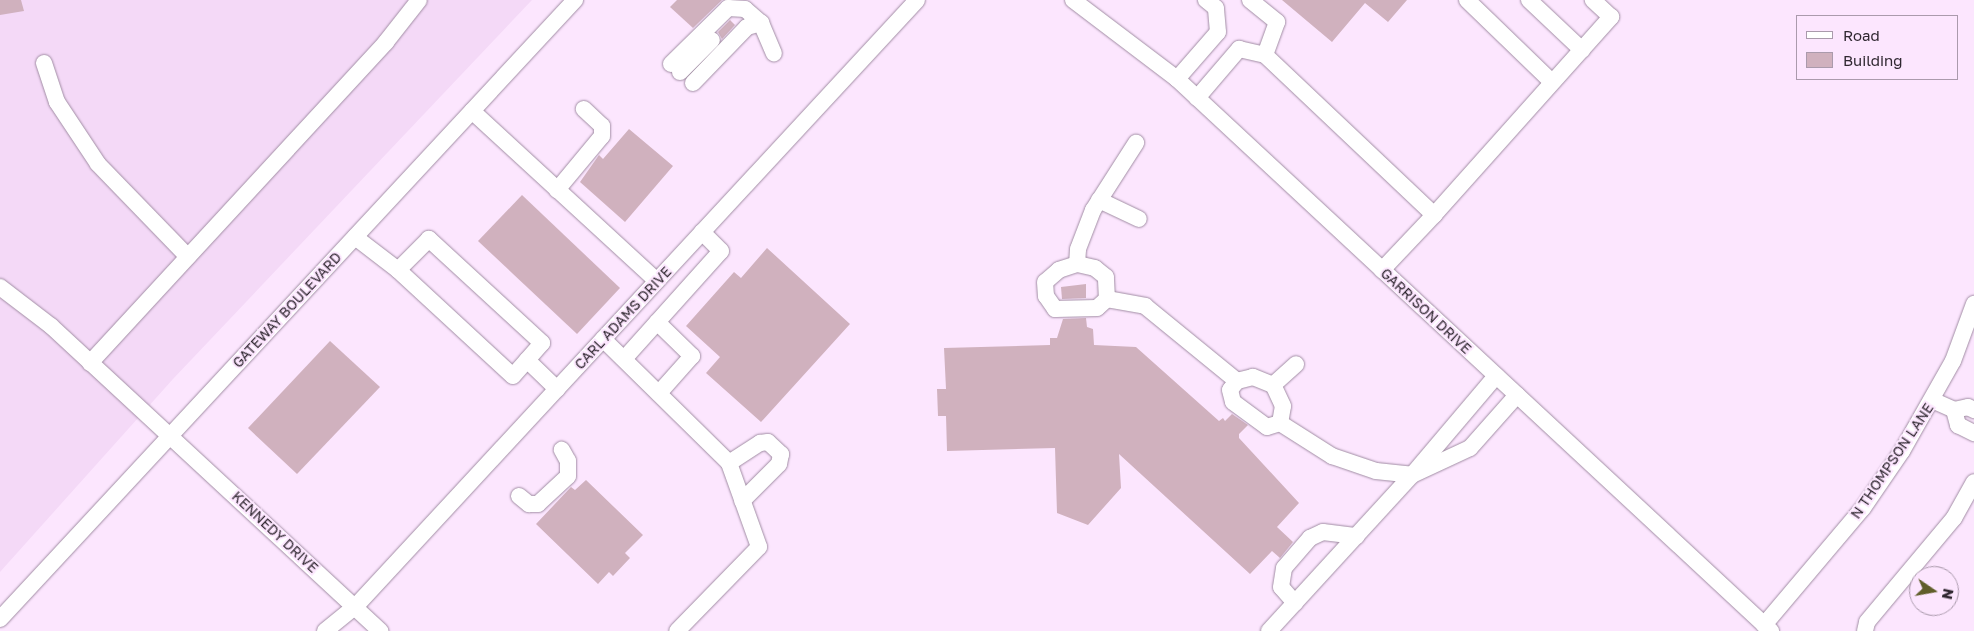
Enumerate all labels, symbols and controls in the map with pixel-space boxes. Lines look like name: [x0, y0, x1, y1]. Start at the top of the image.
legend: [1796, 15, 1959, 80]
text: Road: [1843, 26, 1880, 44]
text: Building: [1843, 51, 1903, 69]
street label: GATEWAY BOULEVARD: [229, 249, 345, 371]
street label: CARL ADAMS DRIVE: [571, 263, 675, 373]
street label: GARRISON DRIVE: [1377, 265, 1475, 357]
street label: N THOMPSON LANE: [1847, 400, 1937, 522]
street label: KENNEDY DRIVE: [228, 488, 322, 576]
north arrow: [1909, 566, 1959, 616]
text: N: [1939, 587, 1958, 601]

